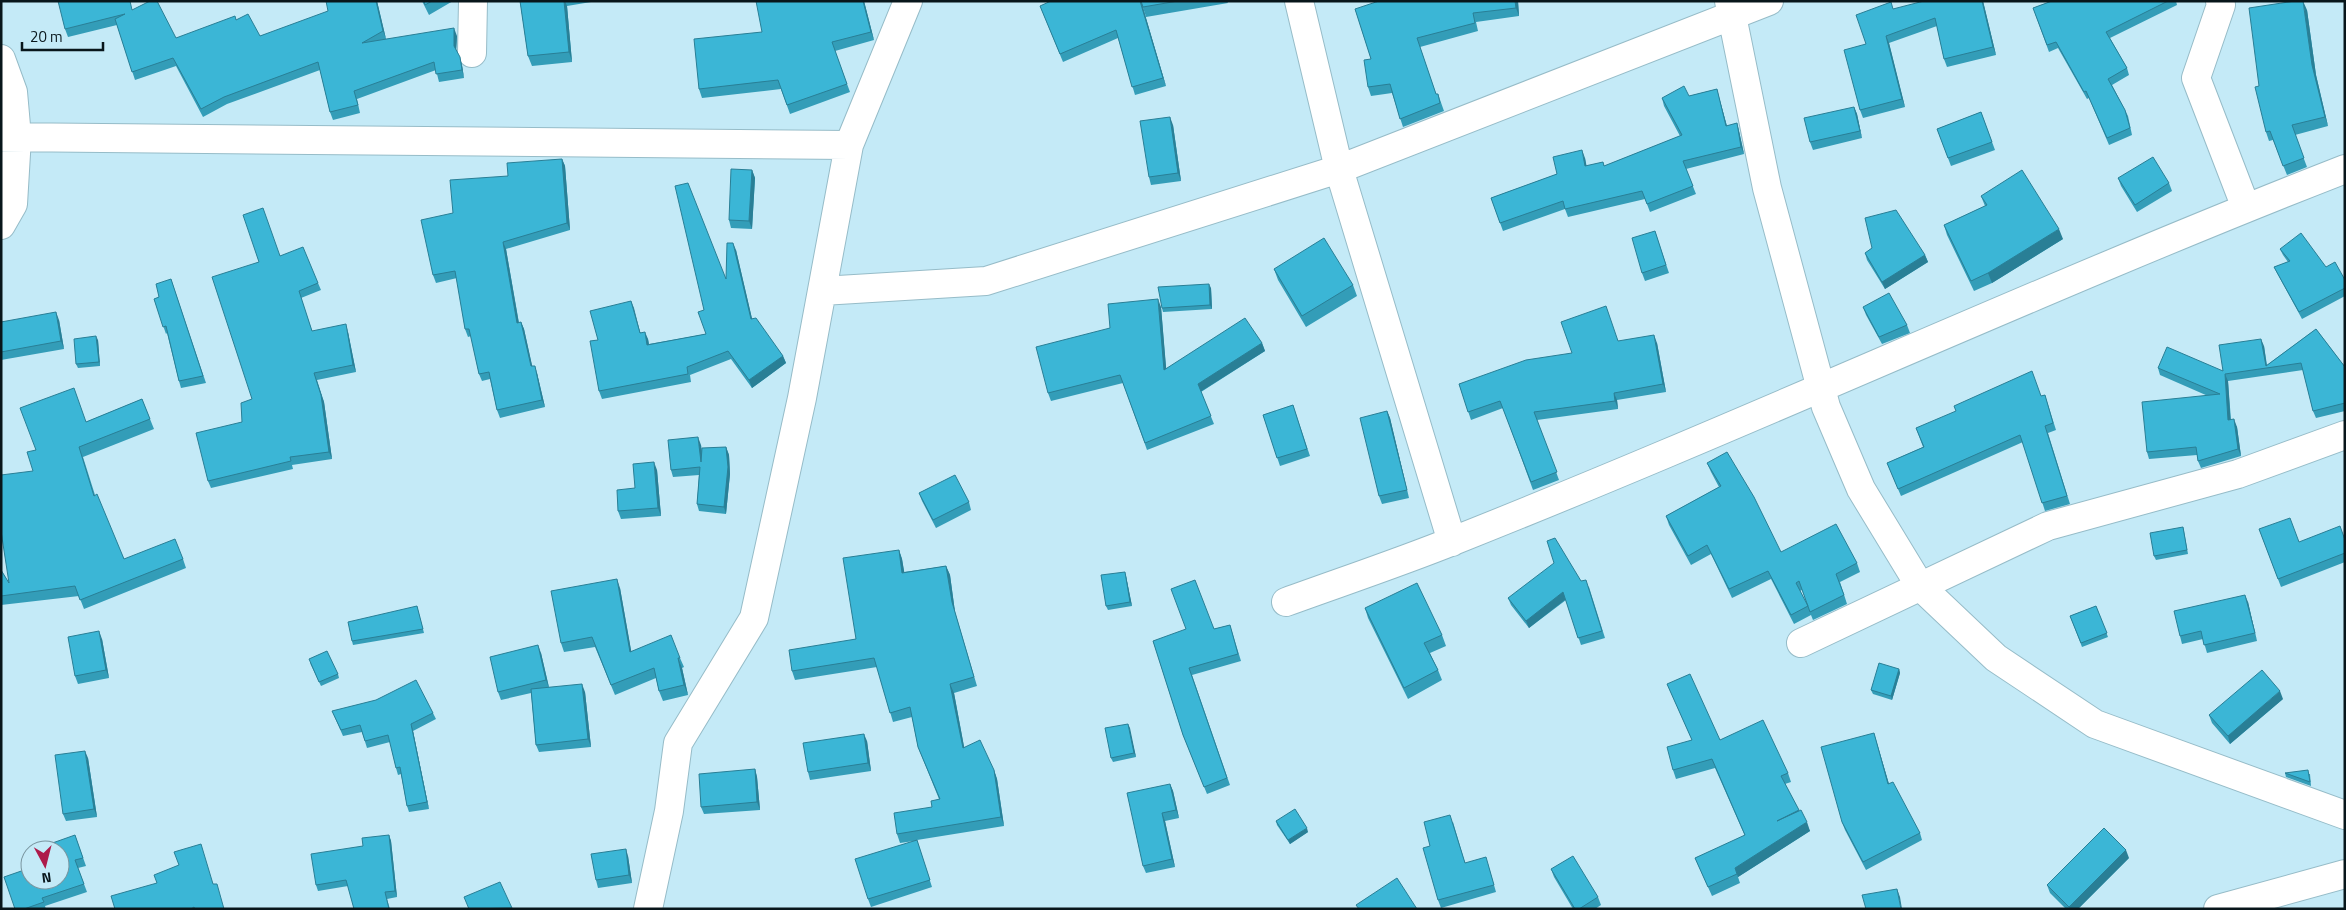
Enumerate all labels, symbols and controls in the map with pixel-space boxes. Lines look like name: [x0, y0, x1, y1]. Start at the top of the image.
scale bar: [22, 20, 104, 52]
text: 20 m: [30, 25, 63, 48]
north arrow: [20, 840, 70, 890]
text: N: [41, 867, 53, 889]

